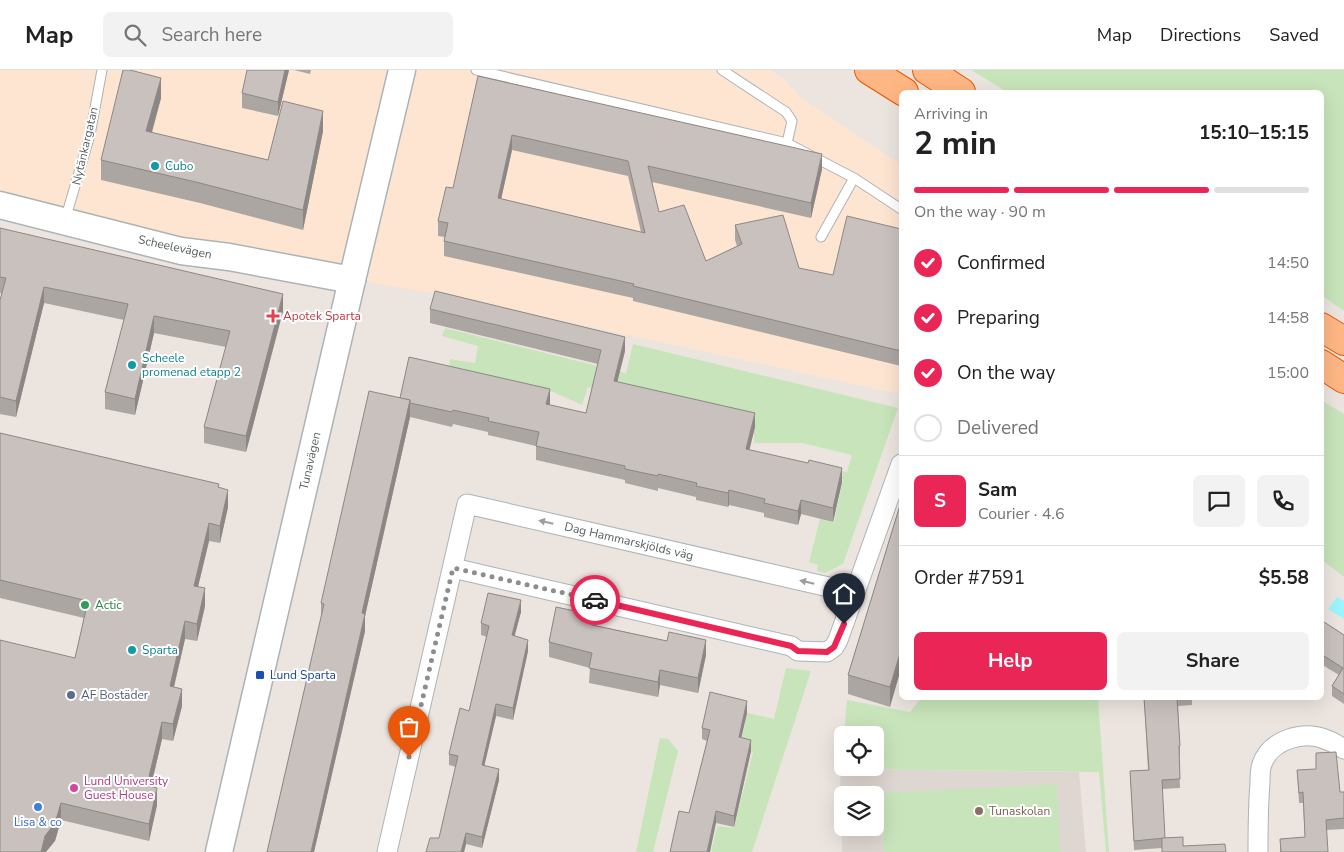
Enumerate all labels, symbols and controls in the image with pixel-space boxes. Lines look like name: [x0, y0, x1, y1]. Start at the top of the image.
search box: [103, 12, 453, 57]
text: Map: [25, 19, 73, 51]
icon: search: [121, 21, 149, 49]
text: Search here: [161, 22, 262, 48]
text: Map: [1097, 23, 1132, 47]
text: Directions: [1160, 23, 1241, 47]
text: Saved: [1269, 23, 1319, 47]
text: Arriving in: [914, 103, 988, 125]
street label: Nytänkargatan: [68, 105, 102, 187]
text: 15:10–15:15: [1199, 120, 1309, 146]
text: 2 min: [914, 122, 997, 165]
place label: Cubo: [165, 158, 194, 174]
marker: Cubo: [149, 160, 161, 172]
text: On the way · 90 m: [914, 201, 1046, 223]
street label: Scheelevägen: [137, 231, 213, 263]
icon: check: [914, 249, 942, 277]
text: Confirmed: [957, 250, 1045, 276]
text: 14:50: [1267, 252, 1309, 274]
icon: check: [914, 304, 942, 332]
text: Preparing: [957, 305, 1040, 331]
text: 14:58: [1267, 307, 1309, 329]
place label: Apotek Sparta: [283, 308, 361, 324]
marker: Apotek Sparta: [267, 310, 279, 322]
place label: Scheele promenad etapp 2: [142, 350, 241, 380]
marker: Scheele promenad etapp 2: [126, 359, 138, 371]
icon: check: [914, 359, 942, 387]
text: On the way: [957, 360, 1055, 386]
text: 15:00: [1267, 362, 1309, 384]
text: Delivered: [957, 415, 1039, 441]
street label: Tunavägen: [296, 431, 324, 491]
button: chat: [1193, 475, 1245, 527]
button: phone: [1257, 475, 1309, 527]
text: Sam: [978, 477, 1017, 503]
text: S: [934, 488, 946, 514]
text: Courier · 4.6: [978, 503, 1064, 525]
one-way arrow: [539, 518, 554, 526]
street label: Dag Hammarskjölds väg: [563, 518, 695, 564]
text: Order #7591: [914, 565, 1025, 591]
text: $5.58: [1259, 565, 1309, 591]
pin: [823, 573, 865, 624]
courier: [570, 575, 620, 625]
one-way arrow: [800, 578, 815, 586]
icon: home: [830, 580, 858, 608]
icon: car: [581, 586, 609, 614]
place label: Actic: [95, 597, 122, 613]
marker: Actic: [79, 599, 91, 611]
button: Help: [914, 632, 1107, 690]
button: Share: [1117, 632, 1309, 690]
place label: Sparta: [142, 642, 178, 658]
marker: Sparta: [126, 644, 138, 656]
place label: Lund Sparta: [270, 667, 336, 683]
marker: Lund Sparta: [254, 669, 266, 681]
place label: AF Bostäder: [81, 687, 149, 703]
marker: AF Bostäder: [65, 689, 77, 701]
pin: [388, 706, 430, 757]
icon: bag: [395, 713, 423, 741]
map controls: [834, 726, 884, 836]
button: locate: [834, 726, 884, 776]
place label: Lund University Guest House: [84, 773, 169, 803]
marker: Lund University Guest House: [68, 782, 80, 794]
button: layers: [834, 786, 884, 836]
marker: Lisa & co: [32, 801, 44, 813]
place label: Tunaskolan: [989, 803, 1050, 819]
marker: Tunaskolan: [973, 805, 985, 817]
place label: Lisa & co: [14, 814, 62, 830]

